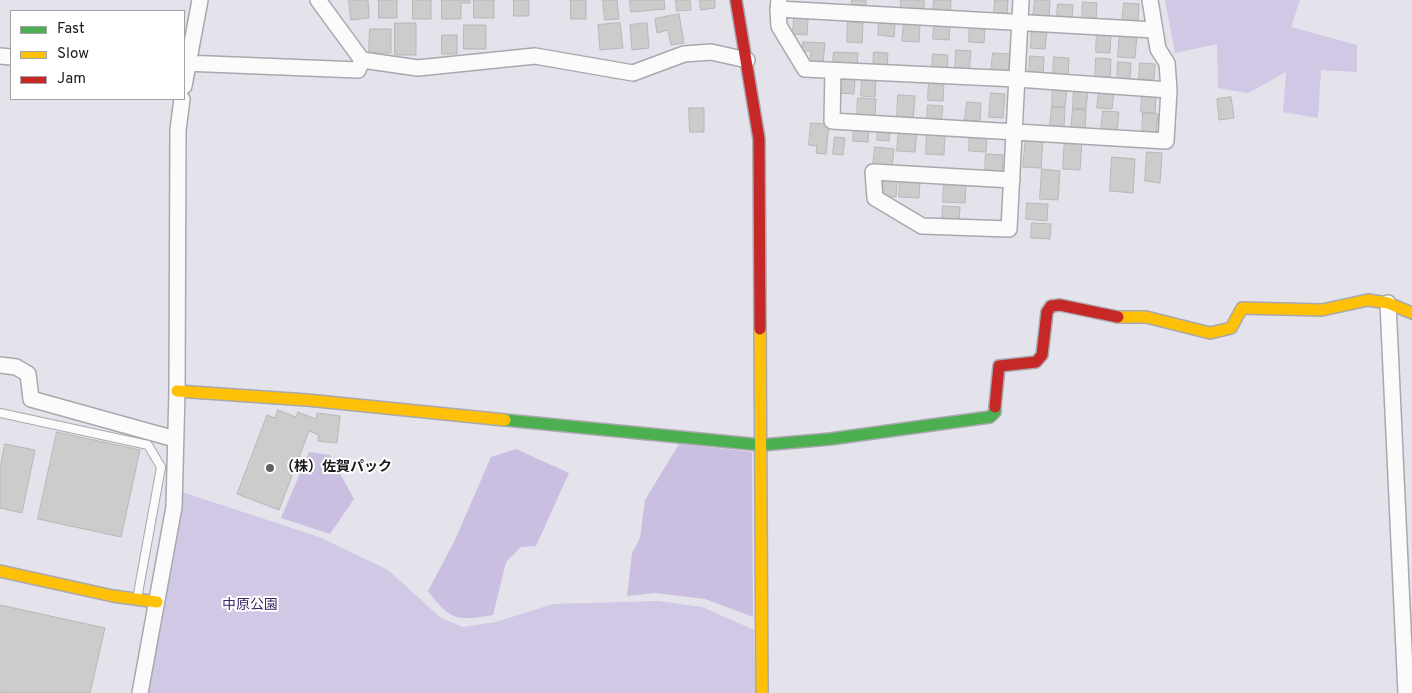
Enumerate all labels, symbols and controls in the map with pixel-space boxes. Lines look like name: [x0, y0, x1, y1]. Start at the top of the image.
legend: [10, 10, 185, 100]
text: Fast: [57, 20, 85, 39]
text: Slow: [57, 45, 89, 64]
text: Jam: [57, 70, 86, 89]
place label: （株）佐賀パック: [280, 460, 392, 476]
marker: （株）佐賀パック: [264, 462, 276, 474]
park label: 中原公園: [222, 598, 278, 614]

